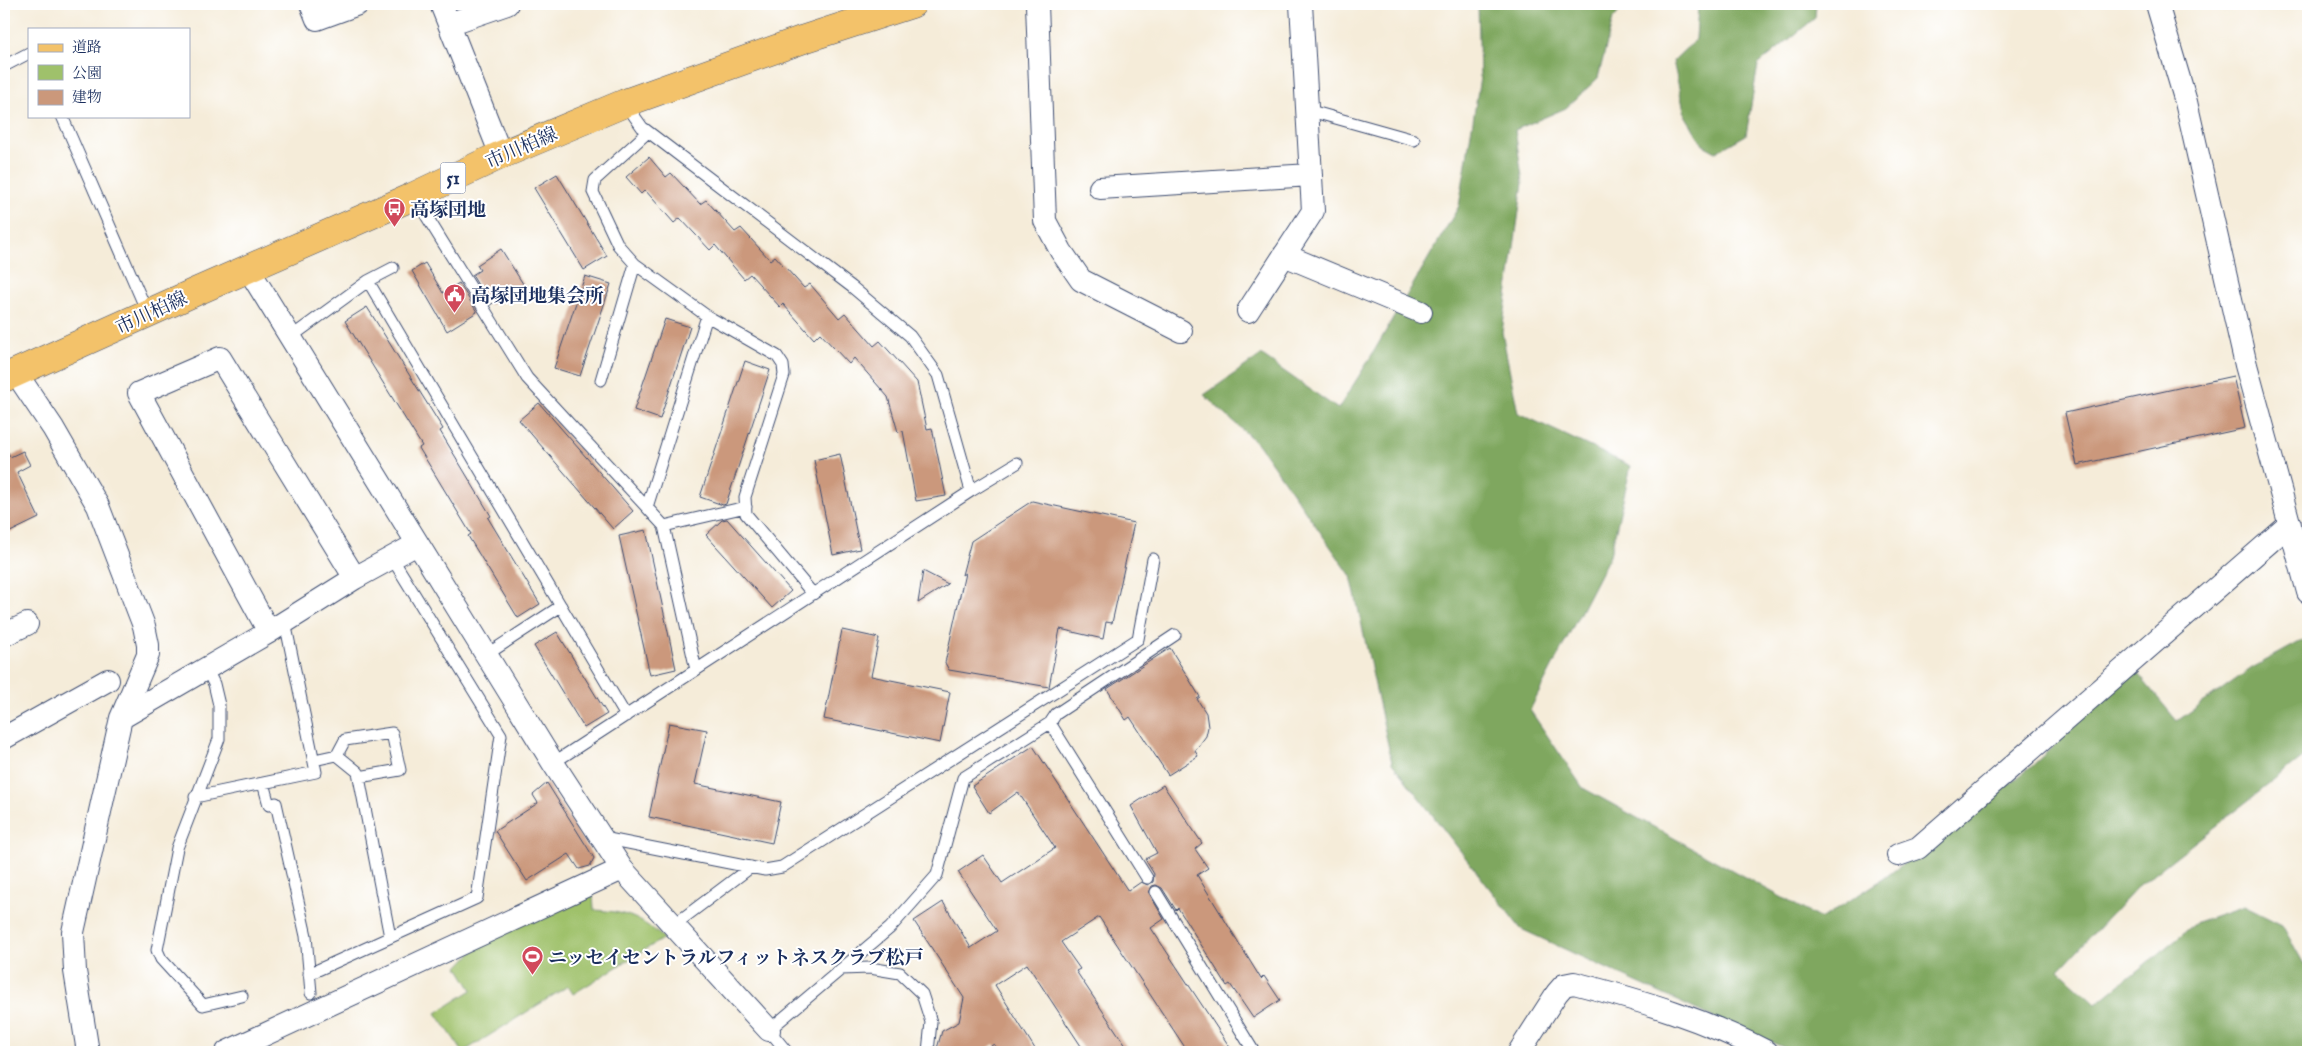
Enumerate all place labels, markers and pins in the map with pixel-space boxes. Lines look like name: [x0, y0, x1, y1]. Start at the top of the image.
bus stop icon: 高塚団地: [382, 197, 406, 228]
place label: 高塚団地: [410, 199, 486, 223]
public building icon: 高塚団地集会所: [443, 283, 467, 314]
place label: 高塚団地集会所: [471, 285, 604, 309]
sports icon: ニッセイセントラルフィットネスクラブ松戸: [520, 945, 544, 976]
place label: ニッセイセントラルフィットネスクラブ松戸: [548, 947, 924, 971]

